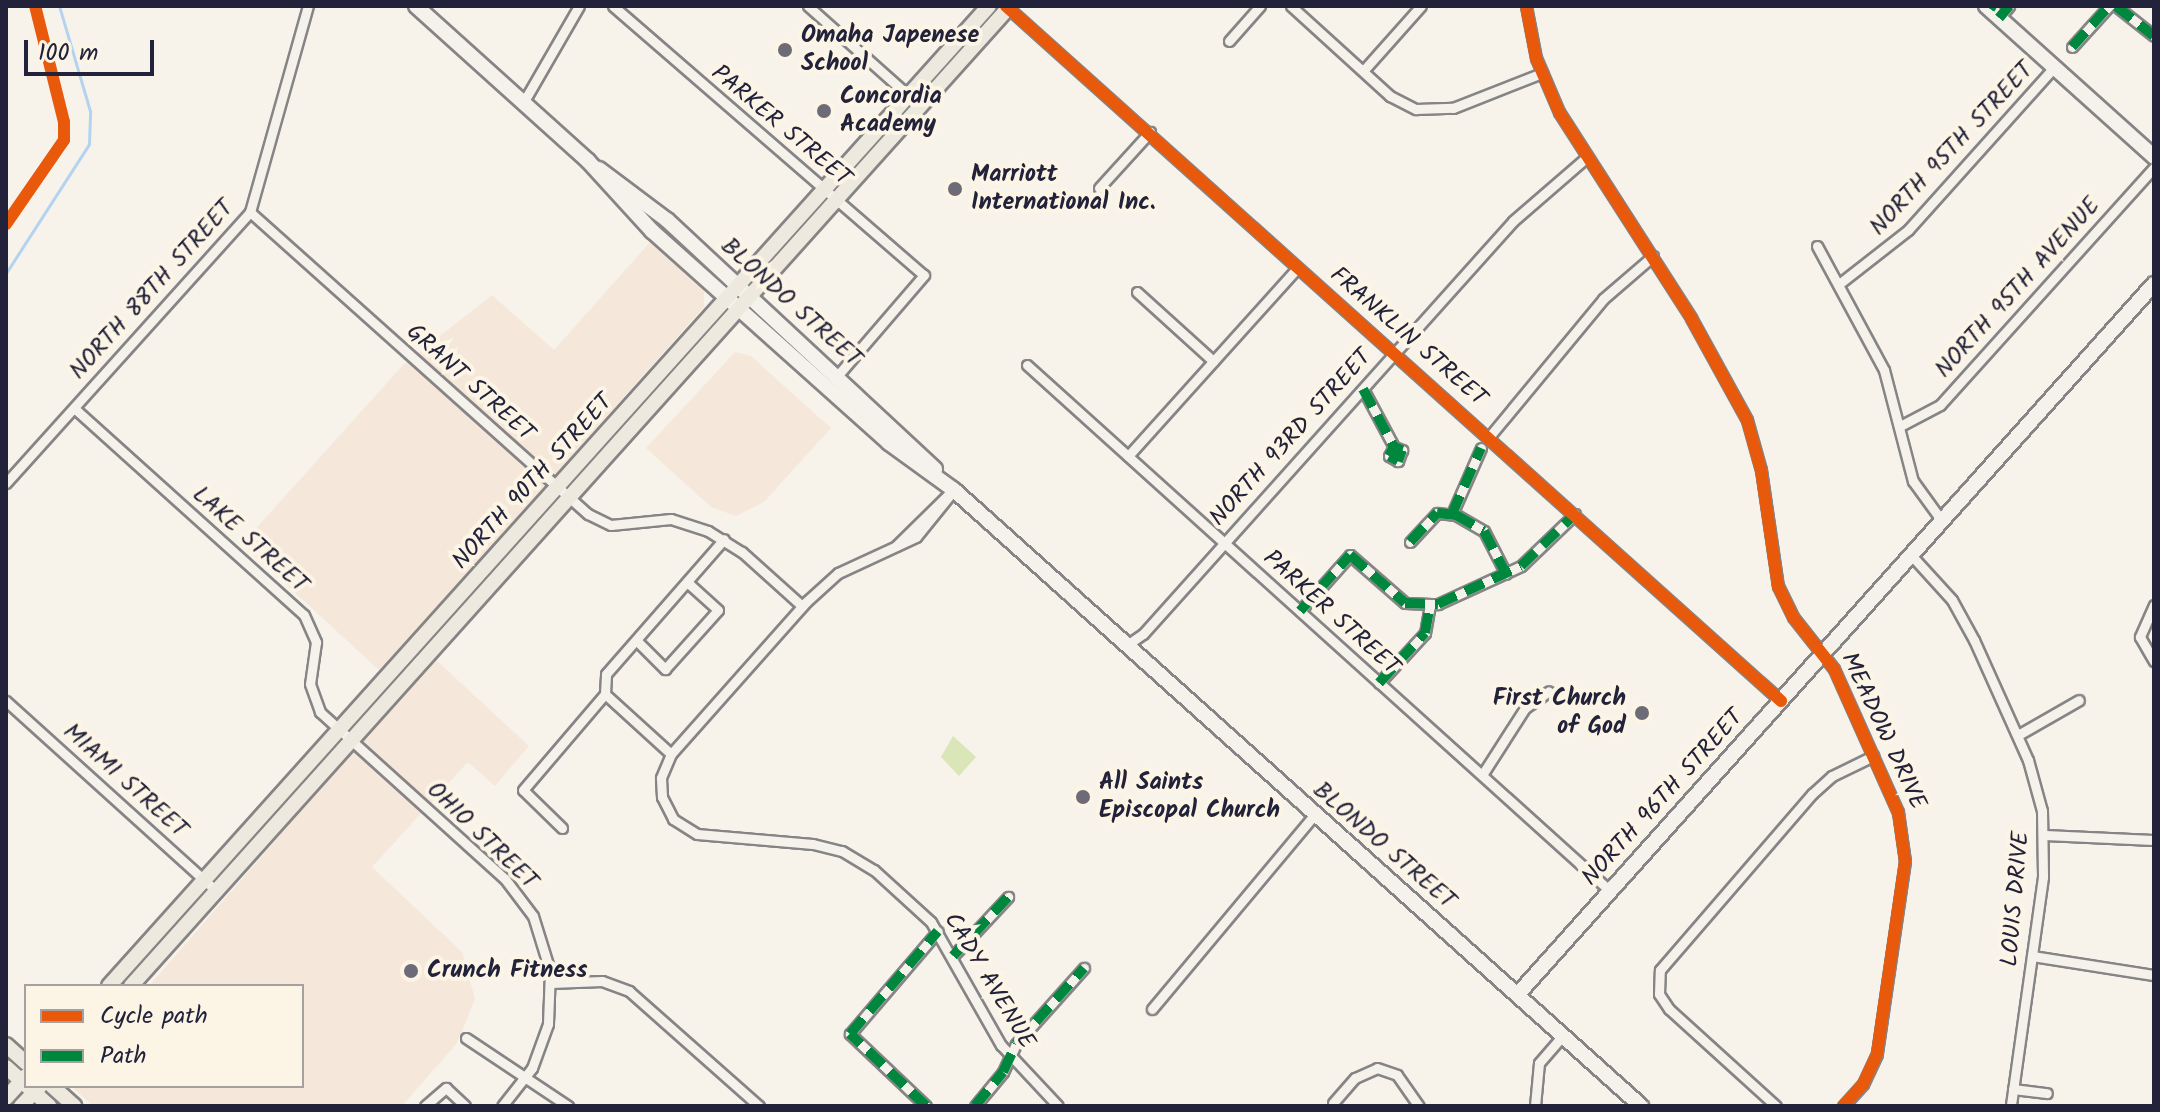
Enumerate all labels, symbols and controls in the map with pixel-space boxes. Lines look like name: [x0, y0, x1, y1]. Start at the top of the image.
place label: Omaha Japenese School: [801, 22, 979, 78]
scale bar: [28, 24, 158, 74]
text: 100 m: [38, 34, 98, 73]
marker: Omaha Japenese School: [776, 41, 794, 59]
street label: NORTH 95TH STREET: [1864, 56, 2040, 242]
street label: PARKER STREET: [705, 59, 857, 193]
place label: Concordia Academy: [840, 83, 942, 139]
marker: Concordia Academy: [815, 102, 833, 120]
place label: Marriott International Inc.: [971, 161, 1156, 217]
marker: Marriott International Inc.: [946, 180, 964, 198]
street label: NORTH 95TH AVENUE: [1929, 192, 2107, 384]
street label: NORTH 88TH STREET: [64, 194, 240, 386]
street label: BLONDO STREET: [715, 232, 867, 374]
street label: FRANKLIN STREET: [1324, 261, 1492, 413]
street label: GRANT STREET: [400, 318, 540, 448]
street label: NORTH 93RD STREET: [1204, 343, 1378, 533]
street label: NORTH 90TH STREET: [447, 388, 619, 576]
street label: LAKE STREET: [186, 480, 314, 600]
street label: PARKER STREET: [1257, 544, 1405, 682]
street label: MEADOW DRIVE: [1834, 648, 1932, 814]
place label: First Church of God: [1493, 685, 1626, 741]
street label: NORTH 96TH STREET: [1576, 704, 1750, 892]
marker: First Church of God: [1633, 704, 1651, 722]
street label: MIAMI STREET: [57, 718, 193, 844]
place label: All Saints Episcopal Church: [1099, 769, 1280, 825]
street label: OHIO STREET: [421, 776, 543, 896]
street label: BLONDO STREET: [1307, 776, 1461, 916]
marker: All Saints Episcopal Church: [1074, 788, 1092, 806]
street label: LOUIS DRIVE: [1996, 830, 2036, 968]
street label: CADY AVENUE: [937, 908, 1041, 1054]
place label: Crunch Fitness: [427, 957, 587, 985]
marker: Crunch Fitness: [402, 962, 420, 980]
legend: [24, 984, 304, 1088]
text: Cycle path: [100, 997, 208, 1036]
text: Path: [100, 1037, 146, 1076]

